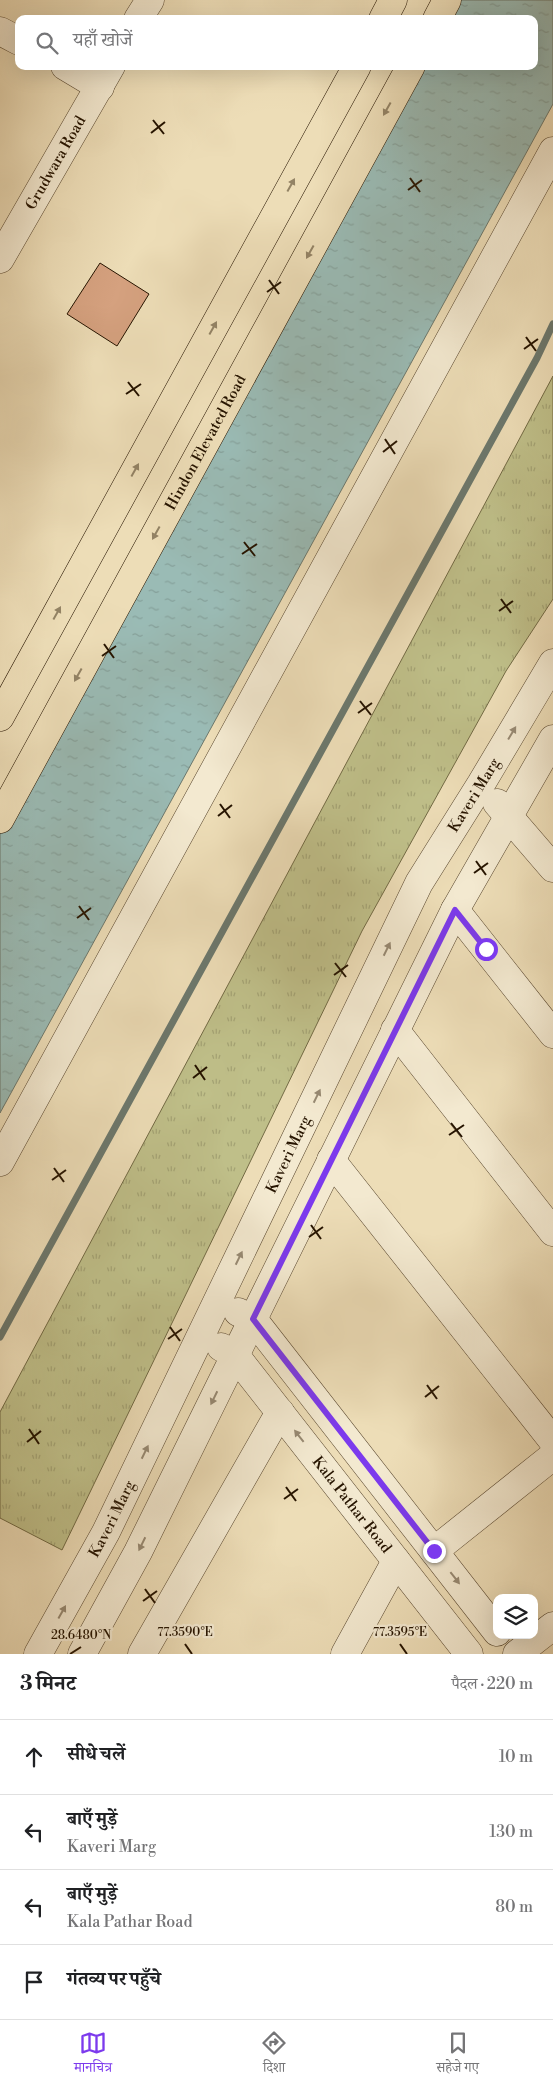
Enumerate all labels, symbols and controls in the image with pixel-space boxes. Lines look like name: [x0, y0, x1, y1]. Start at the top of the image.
search box: [15, 15, 538, 70]
text: यहाँ खोजें: [73, 28, 133, 52]
icon: search: [33, 29, 61, 57]
one-way arrow: [383, 102, 392, 116]
street label: Grudwara Road: [21, 112, 90, 213]
one-way arrow: [287, 178, 296, 192]
one-way arrow: [305, 245, 314, 258]
one-way arrow: [209, 321, 218, 334]
street label: Hindon Elevated Road: [161, 371, 251, 514]
one-way arrow: [131, 463, 139, 477]
one-way arrow: [152, 525, 160, 540]
one-way arrow: [53, 605, 61, 620]
one-way arrow: [74, 668, 83, 682]
one-way arrow: [507, 726, 516, 739]
street label: Kaveri Marg: [444, 754, 504, 836]
route start: [475, 938, 498, 961]
one-way arrow: [384, 942, 392, 956]
one-way arrow: [313, 1089, 321, 1103]
street label: Kaveri Marg: [262, 1113, 315, 1196]
one-way arrow: [235, 1251, 243, 1265]
one-way arrow: [210, 1391, 218, 1406]
one-way arrow: [294, 1429, 304, 1443]
one-way arrow: [141, 1445, 149, 1459]
street label: Kala Pathar Road: [308, 1453, 396, 1557]
street label: Kaveri Marg: [85, 1477, 140, 1561]
one-way arrow: [138, 1537, 146, 1551]
route end: [423, 1540, 446, 1563]
one-way arrow: [450, 1572, 460, 1585]
map controls: [493, 1594, 538, 1639]
button: layers: [493, 1594, 538, 1639]
one-way arrow: [57, 1605, 66, 1618]
text: 77.3590°E: [157, 1625, 213, 1640]
text: 77.3595°E: [373, 1625, 427, 1640]
text: 28.6480°N: [51, 1628, 111, 1643]
text: 3 मिनट: [20, 1671, 76, 1697]
text: पैदल · 220 m: [451, 1674, 533, 1694]
text: सीधे चलें: [67, 1742, 125, 1766]
icon: ahead: [20, 1743, 48, 1771]
text: 10 m: [499, 1747, 533, 1767]
text: बाएँ मुड़ें: [67, 1807, 117, 1831]
icon: left: [20, 1818, 48, 1846]
text: 130 m: [489, 1822, 533, 1842]
text: Kaveri Marg: [67, 1837, 156, 1857]
text: बाएँ मुड़ें: [67, 1882, 117, 1906]
icon: left: [20, 1893, 48, 1921]
text: 80 m: [495, 1897, 533, 1917]
text: Kala Pathar Road: [67, 1912, 193, 1932]
text: गंतव्य पर पहुँचे: [67, 1967, 161, 1991]
icon: arrive: [20, 1968, 48, 1996]
tab: मानचित्र: [74, 2029, 112, 2081]
tab: दिशा: [260, 2029, 288, 2081]
tab: सहेजे गए: [436, 2029, 479, 2081]

